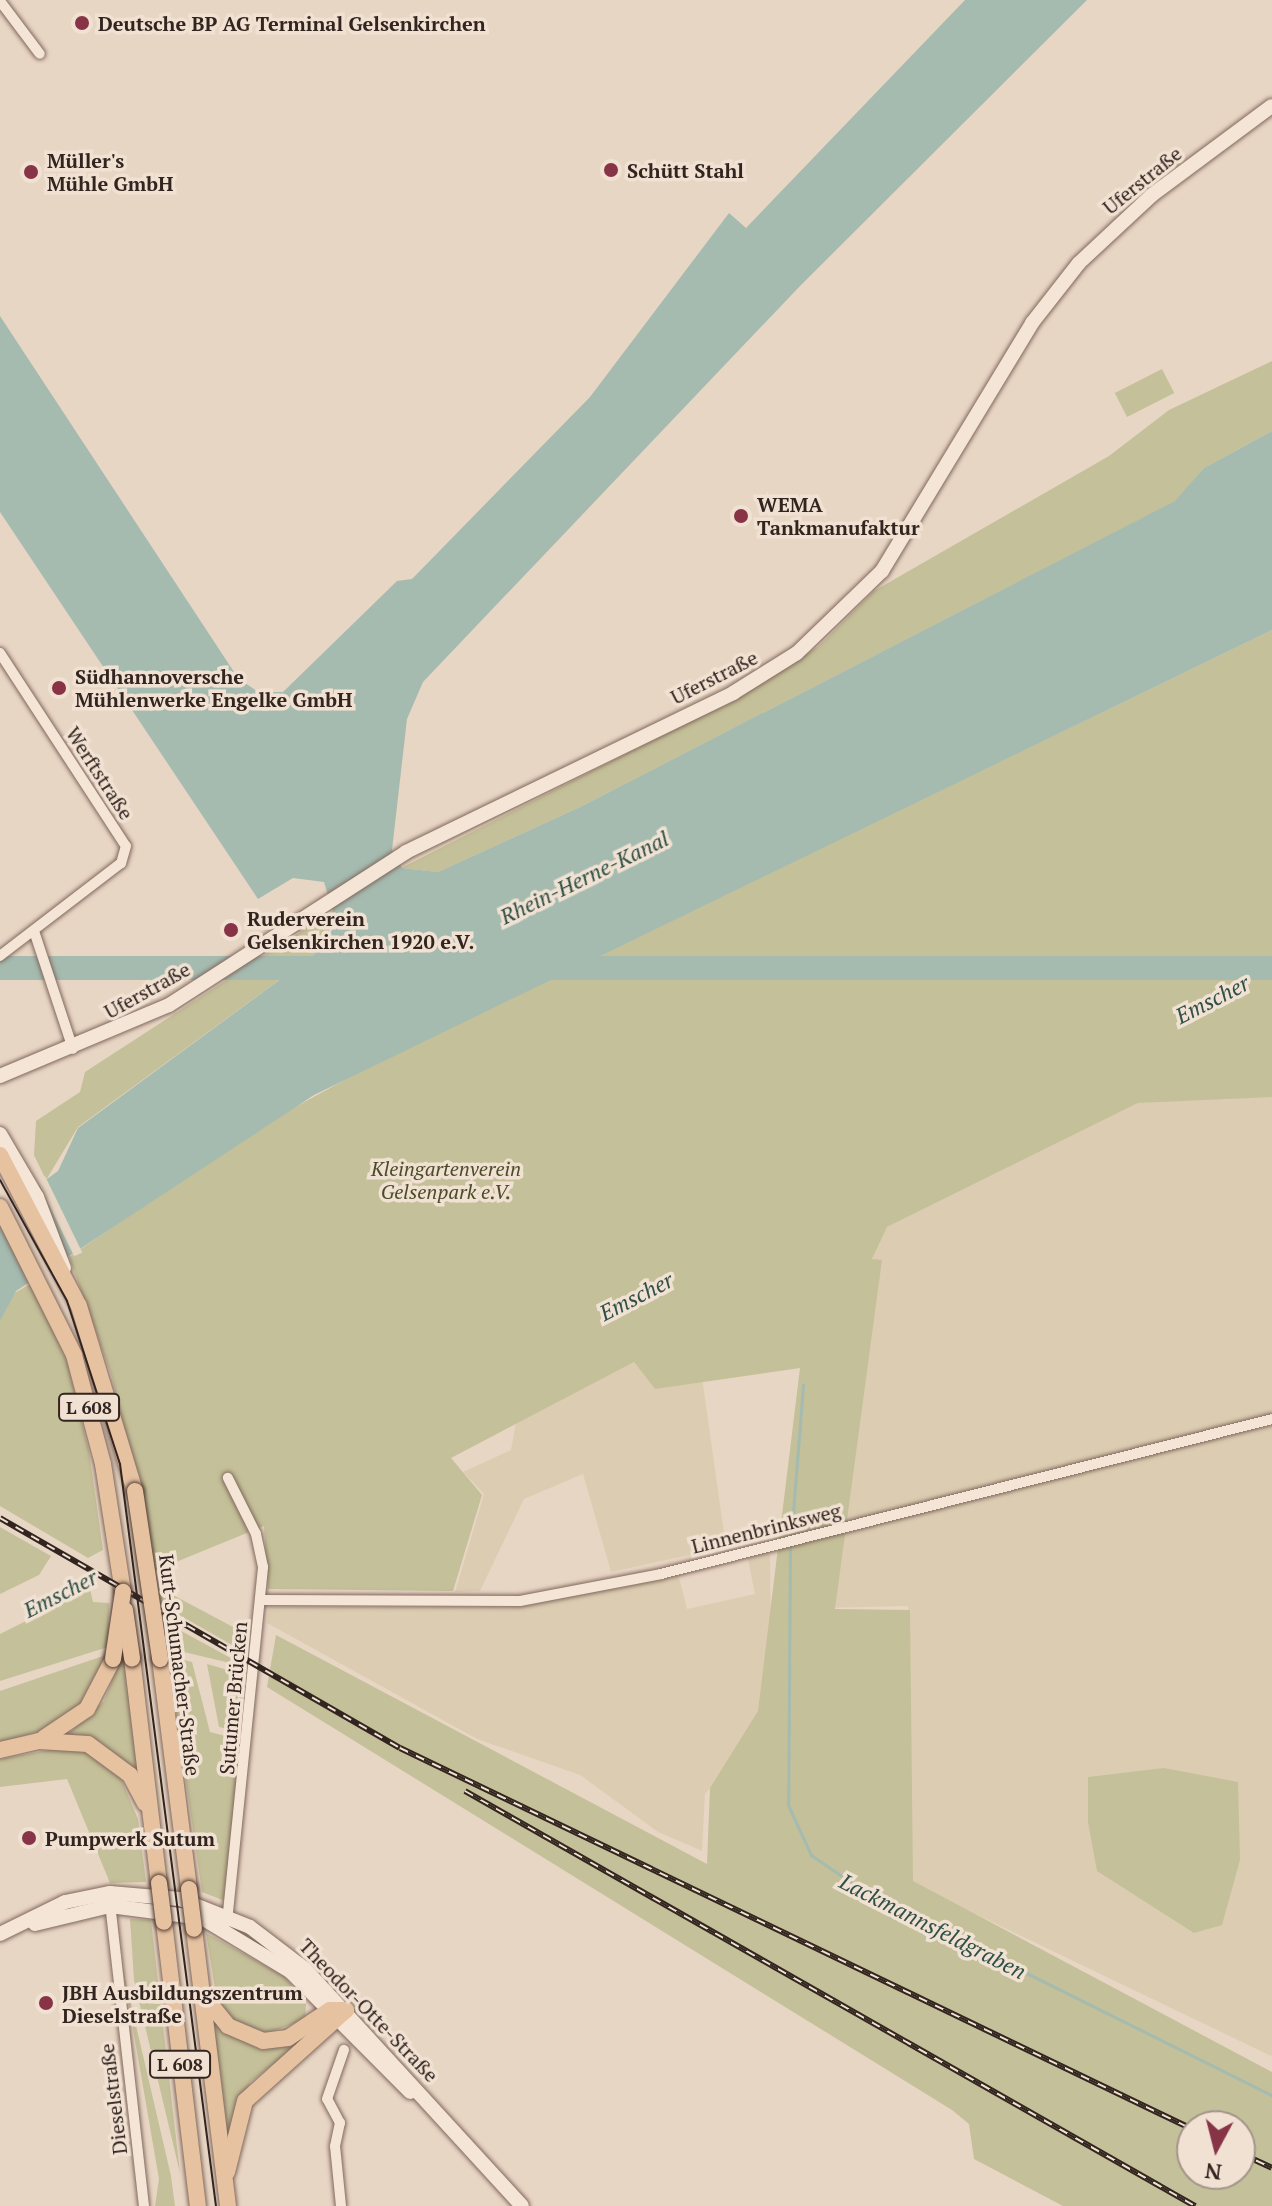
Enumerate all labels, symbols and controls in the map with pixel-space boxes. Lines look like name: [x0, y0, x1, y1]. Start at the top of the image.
place label: Deutsche BP AG Terminal Gelsenkirchen: [98, 11, 486, 35]
marker: Deutsche BP AG Terminal Gelsenkirchen: [73, 14, 91, 32]
street label: Uferstraße: [1098, 141, 1186, 219]
place label: Müller's Mühle GmbH: [47, 148, 173, 195]
place label: Schütt Stahl: [627, 158, 744, 182]
marker: Schütt Stahl: [602, 161, 620, 179]
marker: Müller's Mühle GmbH: [22, 163, 40, 181]
place label: WEMA Tankmanufaktur: [757, 492, 919, 539]
marker: WEMA Tankmanufaktur: [732, 507, 750, 525]
street label: Uferstraße: [667, 645, 761, 709]
place label: Südhannoversche Mühlenwerke Engelke GmbH: [75, 664, 352, 711]
marker: Südhannoversche Mühlenwerke Engelke GmbH: [50, 679, 68, 697]
street label: Werftstraße: [61, 722, 139, 824]
water label: Rhein-Herne-Kanal: [495, 825, 673, 929]
place label: Ruderverein Gelsenkirchen 1920 e.V.: [247, 906, 474, 953]
marker: Ruderverein Gelsenkirchen 1920 e.V.: [222, 921, 240, 939]
street label: Uferstraße: [100, 957, 194, 1023]
water label: Emscher: [1171, 969, 1253, 1029]
park label: Kleingartenverein Gelsenpark e.V.: [371, 1156, 521, 1203]
water label: Emscher: [595, 1266, 677, 1326]
road number: L 608: [57, 1393, 121, 1421]
street label: Linnenbrinksweg: [689, 1498, 843, 1558]
street label: Kurt-Schumacher-Straße: [154, 1553, 206, 1777]
water label: Emscher: [19, 1563, 101, 1623]
street label: Sutumer Brücken: [214, 1620, 252, 1776]
place label: Pumpwerk Sutum: [45, 1826, 215, 1850]
marker: Pumpwerk Sutum: [20, 1829, 38, 1847]
water label: Lackmannsfeldgraben: [835, 1868, 1031, 1984]
street label: Theodor-Otte-Straße: [294, 1933, 444, 2087]
place label: JBH Ausbildungszentrum Dieselstraße: [62, 1980, 303, 2027]
marker: JBH Ausbildungszentrum Dieselstraße: [37, 1994, 55, 2012]
street label: Dieselstraße: [94, 2042, 132, 2156]
road number: L 608: [148, 2050, 212, 2078]
north arrow: [1176, 2110, 1256, 2190]
text: N: [1203, 2157, 1223, 2188]

